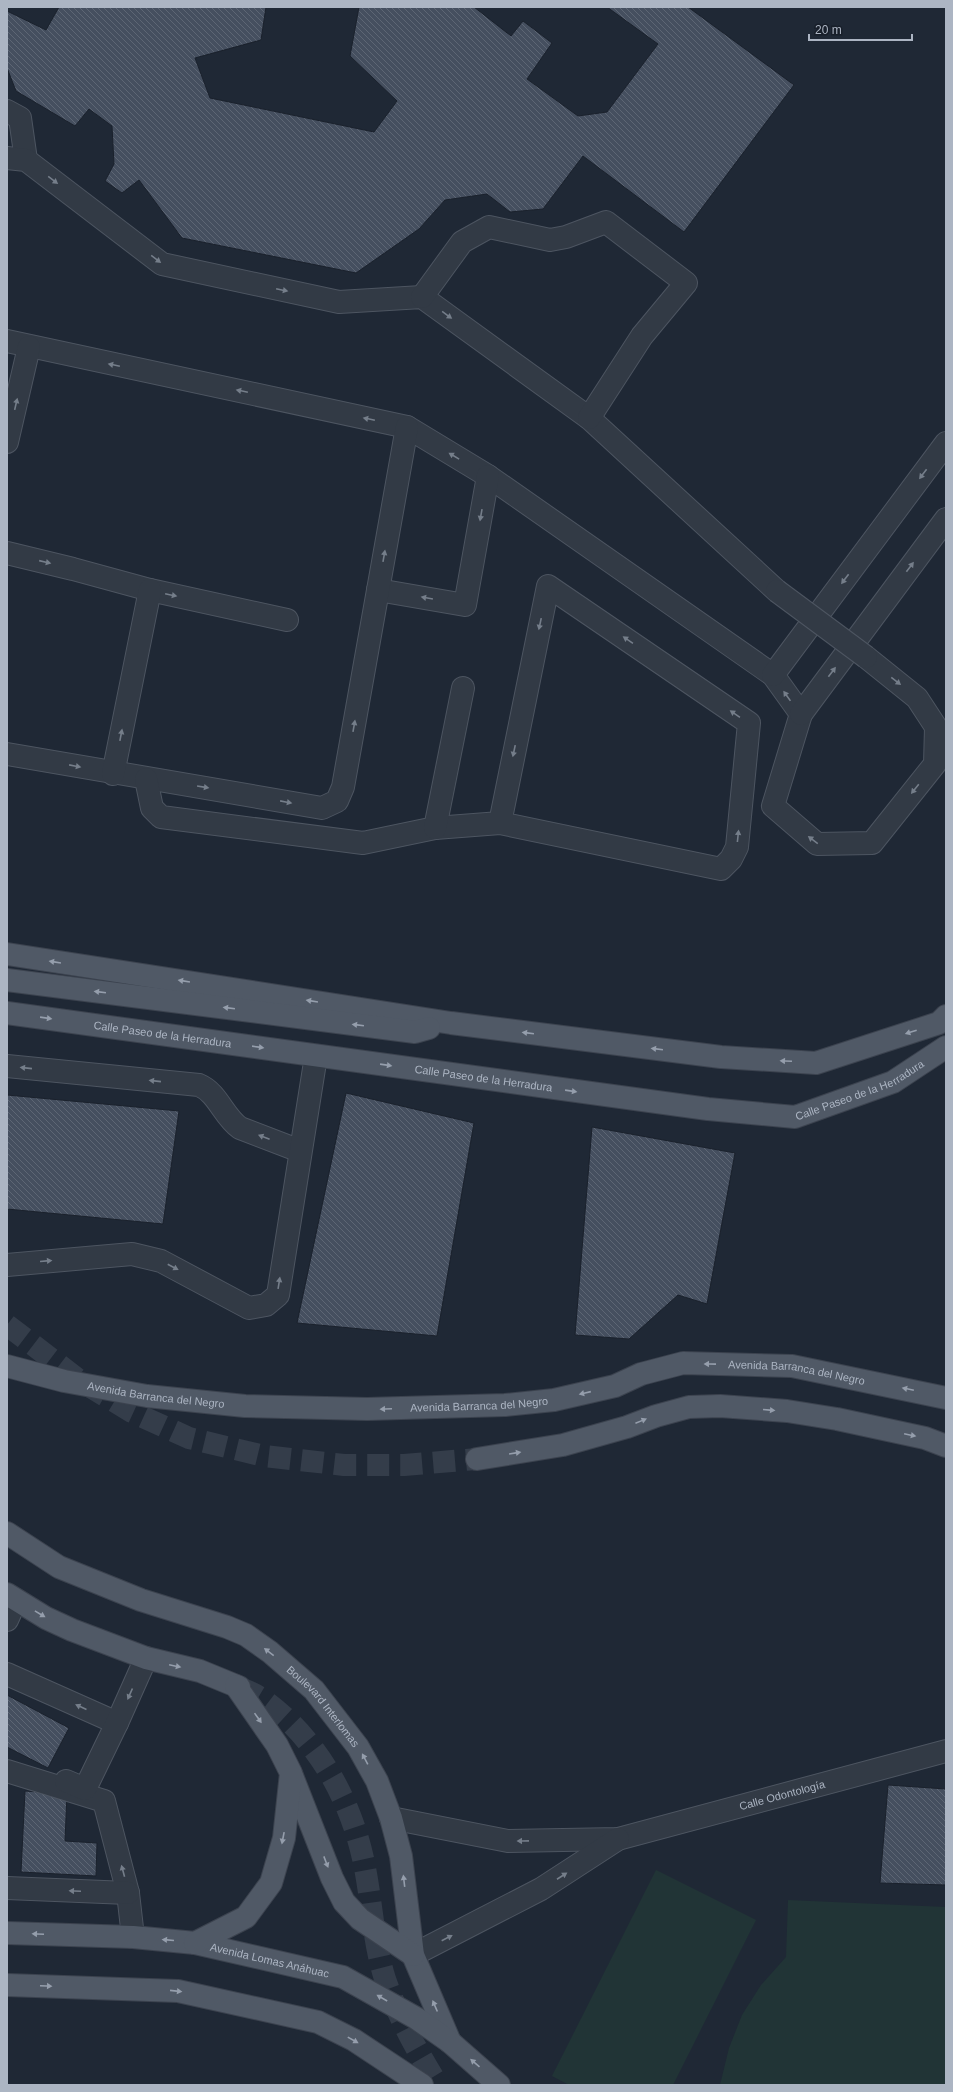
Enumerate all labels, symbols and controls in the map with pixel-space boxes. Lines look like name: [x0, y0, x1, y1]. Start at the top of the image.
scale bar: [809, 16, 912, 42]
text: 20 m: [815, 23, 842, 37]
one-way arrow: [48, 176, 58, 184]
one-way arrow: [151, 255, 162, 264]
one-way arrow: [276, 287, 288, 293]
one-way arrow: [442, 311, 452, 319]
one-way arrow: [108, 361, 121, 367]
one-way arrow: [235, 388, 248, 394]
one-way arrow: [13, 398, 19, 410]
one-way arrow: [363, 416, 375, 422]
one-way arrow: [448, 453, 460, 460]
one-way arrow: [919, 469, 927, 480]
one-way arrow: [478, 509, 484, 521]
one-way arrow: [381, 550, 387, 562]
one-way arrow: [39, 560, 51, 566]
one-way arrow: [906, 562, 914, 573]
one-way arrow: [841, 573, 849, 584]
one-way arrow: [165, 592, 177, 598]
one-way arrow: [421, 595, 433, 601]
one-way arrow: [537, 618, 543, 630]
one-way arrow: [623, 636, 633, 644]
one-way arrow: [828, 666, 836, 677]
one-way arrow: [891, 677, 902, 685]
one-way arrow: [783, 690, 791, 701]
one-way arrow: [730, 710, 740, 718]
one-way arrow: [351, 720, 357, 732]
one-way arrow: [118, 729, 124, 742]
one-way arrow: [511, 745, 517, 757]
one-way arrow: [68, 763, 81, 769]
one-way arrow: [911, 783, 920, 794]
one-way arrow: [197, 785, 209, 791]
one-way arrow: [280, 799, 293, 805]
one-way arrow: [735, 830, 741, 842]
one-way arrow: [808, 836, 818, 844]
one-way arrow: [49, 959, 61, 965]
one-way arrow: [178, 978, 190, 984]
one-way arrow: [94, 989, 106, 995]
one-way arrow: [306, 998, 318, 1004]
one-way arrow: [223, 1005, 235, 1011]
one-way arrow: [40, 1015, 52, 1021]
street label: Calle Paseo de la Herradura: [93, 1019, 233, 1050]
one-way arrow: [352, 1021, 364, 1028]
one-way arrow: [905, 1029, 917, 1035]
one-way arrow: [522, 1030, 534, 1036]
one-way arrow: [252, 1044, 264, 1051]
one-way arrow: [651, 1046, 663, 1052]
street label: Calle Paseo de la Herradura: [794, 1057, 927, 1122]
one-way arrow: [780, 1058, 792, 1065]
one-way arrow: [380, 1062, 392, 1068]
street label: Calle Paseo de la Herradura: [414, 1063, 554, 1094]
one-way arrow: [20, 1064, 32, 1071]
one-way arrow: [149, 1077, 161, 1084]
one-way arrow: [565, 1087, 577, 1094]
one-way arrow: [257, 1134, 269, 1140]
one-way arrow: [40, 1258, 52, 1265]
one-way arrow: [167, 1264, 179, 1270]
one-way arrow: [276, 1277, 282, 1289]
street label: Avenida Barranca del Negro: [728, 1358, 866, 1387]
one-way arrow: [703, 1361, 716, 1367]
street label: Avenida Barranca del Negro: [87, 1379, 225, 1410]
one-way arrow: [902, 1386, 914, 1392]
one-way arrow: [579, 1390, 591, 1396]
street label: Avenida Barranca del Negro: [410, 1395, 549, 1414]
one-way arrow: [379, 1406, 392, 1412]
one-way arrow: [763, 1406, 775, 1413]
one-way arrow: [636, 1418, 648, 1424]
one-way arrow: [904, 1433, 916, 1439]
one-way arrow: [509, 1450, 521, 1456]
one-way arrow: [34, 1611, 46, 1618]
one-way arrow: [264, 1648, 275, 1657]
one-way arrow: [168, 1663, 181, 1669]
street label: Boulevard Interlomas: [284, 1663, 362, 1750]
one-way arrow: [127, 1688, 133, 1699]
one-way arrow: [75, 1704, 87, 1710]
one-way arrow: [254, 1713, 262, 1723]
one-way arrow: [362, 1753, 368, 1764]
street label: Calle Odontología: [738, 1778, 827, 1812]
one-way arrow: [280, 1832, 286, 1844]
one-way arrow: [516, 1838, 529, 1844]
one-way arrow: [323, 1856, 329, 1868]
one-way arrow: [120, 1865, 126, 1877]
one-way arrow: [557, 1872, 567, 1880]
one-way arrow: [401, 1875, 407, 1887]
one-way arrow: [69, 1887, 81, 1894]
one-way arrow: [31, 1931, 44, 1937]
one-way arrow: [442, 1934, 453, 1941]
one-way arrow: [162, 1937, 174, 1944]
street label: Avenida Lomas Anáhuac: [209, 1941, 331, 1980]
one-way arrow: [40, 1983, 53, 1989]
one-way arrow: [170, 1988, 182, 1995]
one-way arrow: [376, 1994, 388, 2001]
one-way arrow: [431, 2000, 437, 2012]
one-way arrow: [347, 2036, 359, 2043]
one-way arrow: [469, 2059, 480, 2068]

